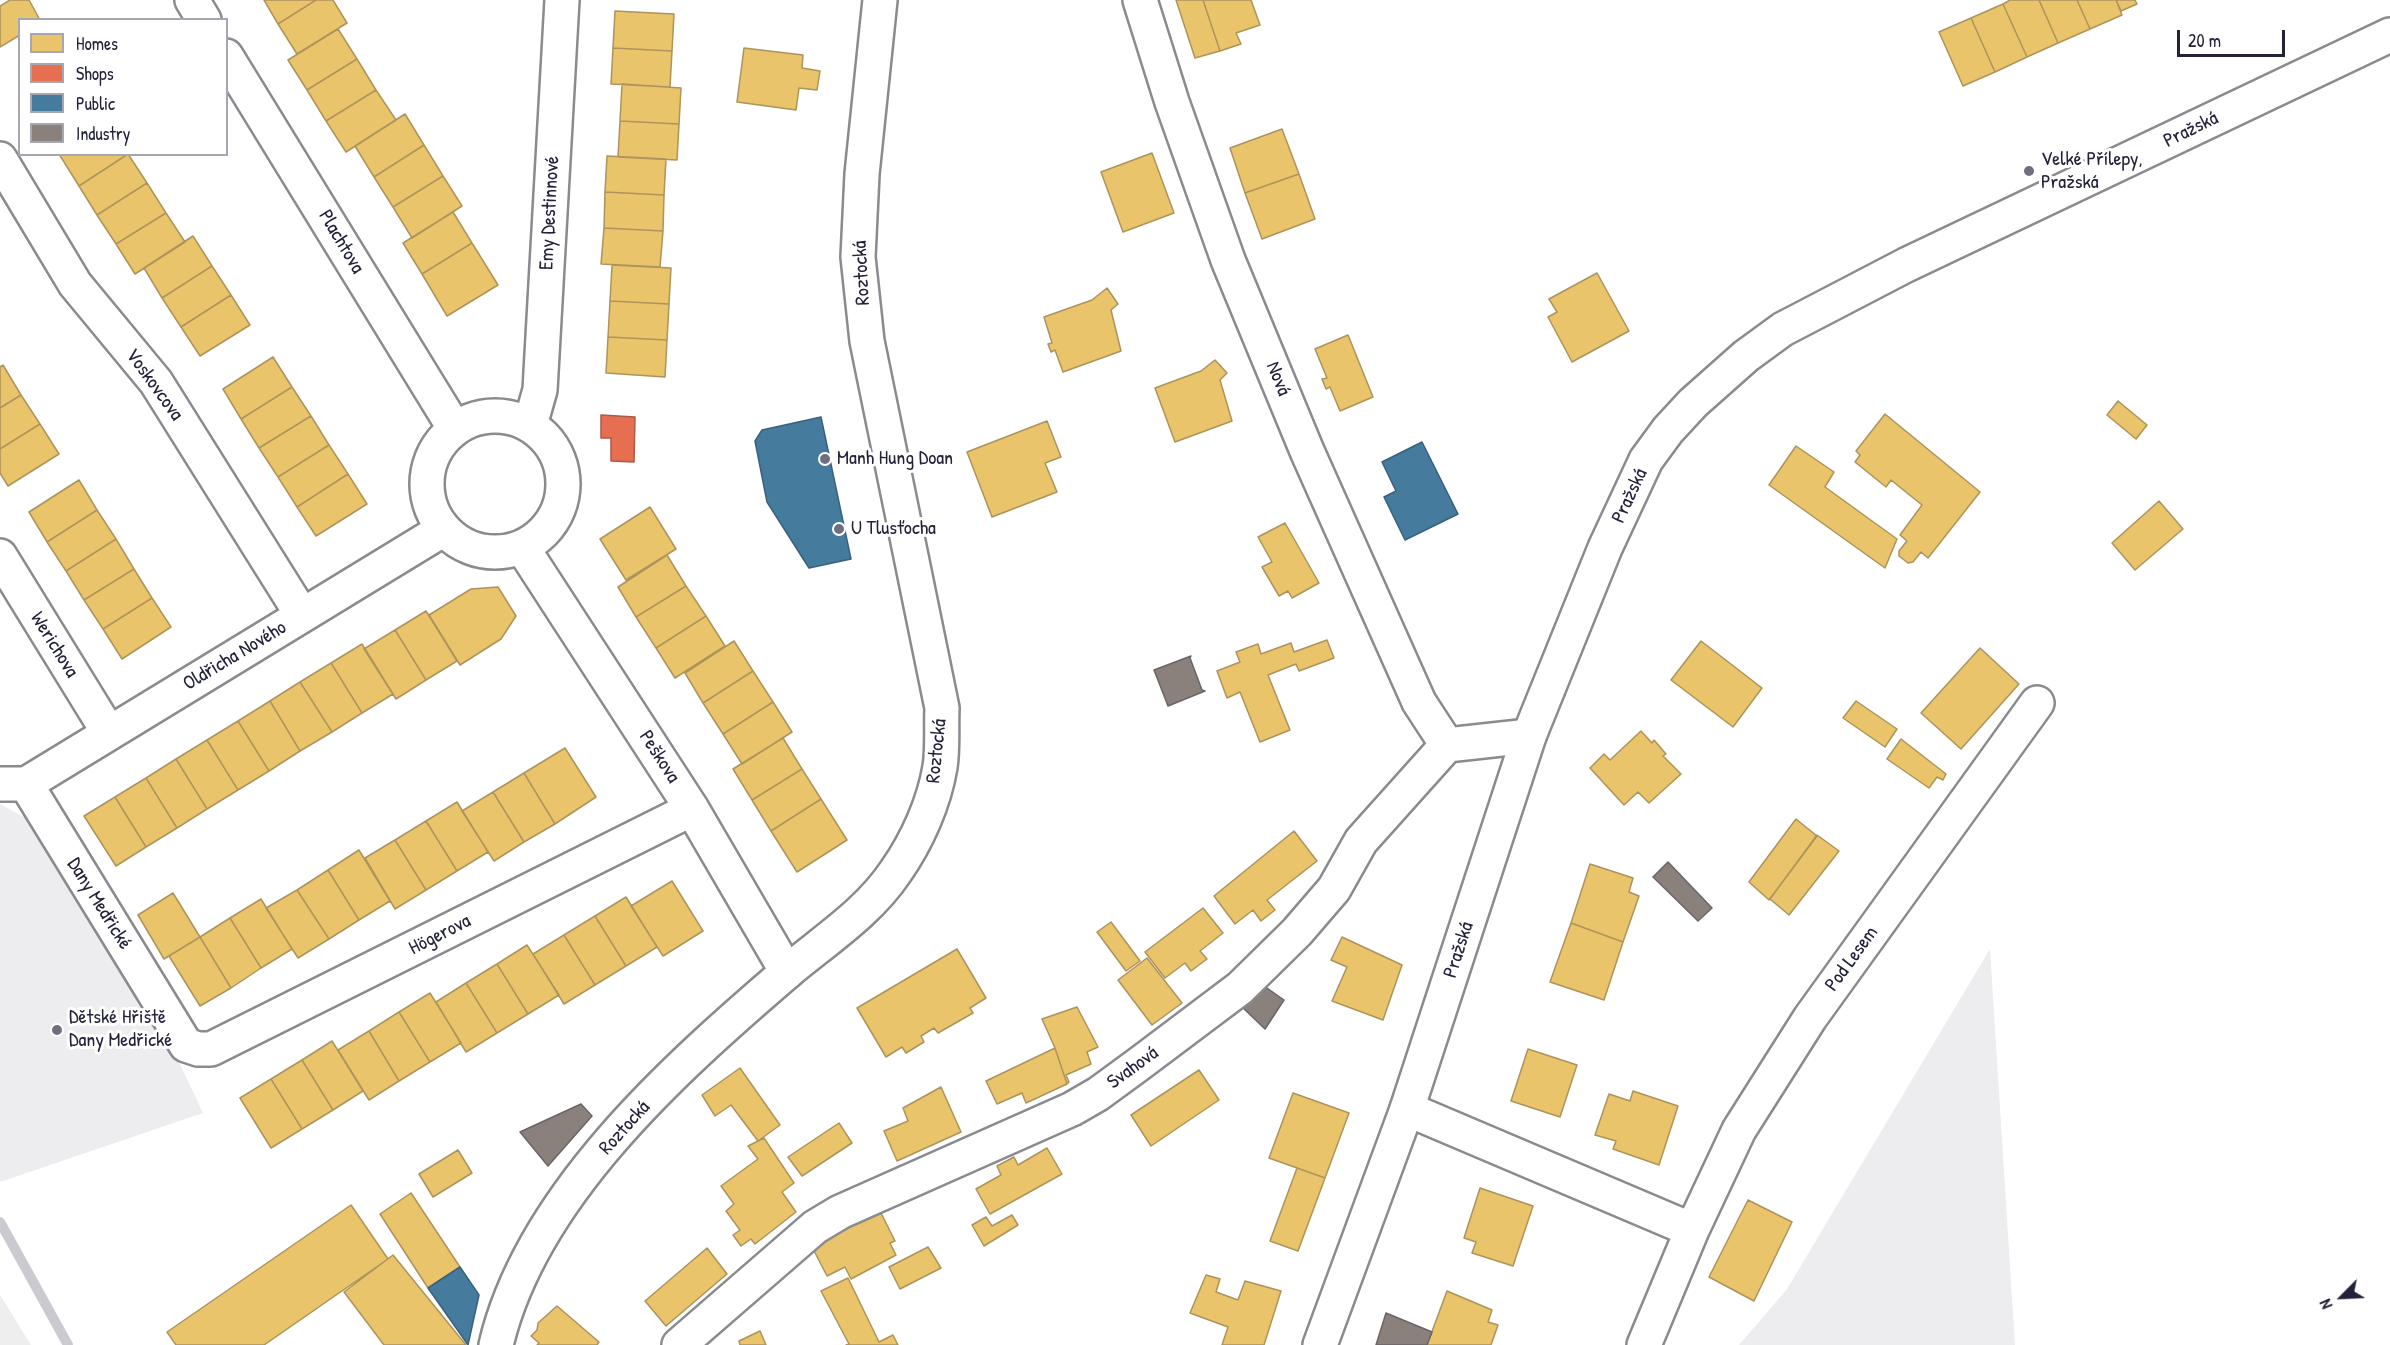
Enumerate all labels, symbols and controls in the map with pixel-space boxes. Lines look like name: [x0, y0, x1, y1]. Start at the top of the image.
legend: [18, 18, 228, 156]
scale bar: [2180, 18, 2288, 56]
text: 20 m: [2188, 28, 2221, 53]
text: Homes: [76, 31, 118, 56]
text: Shops: [76, 61, 114, 86]
text: Public: [76, 91, 115, 116]
street label: Pražská: [2160, 107, 2222, 153]
text: Industry: [76, 121, 130, 146]
place label: Velké Přílepy, Pražská: [2041, 148, 2143, 195]
street label: Emy Destinnové: [535, 155, 565, 271]
marker: Velké Přílepy, Pražská: [2022, 164, 2036, 178]
street label: Plachtova: [313, 206, 369, 278]
street label: Roztocká: [848, 240, 876, 306]
street label: Voskovcova: [120, 344, 188, 426]
street label: Nová: [1260, 358, 1296, 400]
place label: Manh Hung Doan: [837, 447, 953, 471]
marker: Manh Hung Doan: [818, 452, 832, 466]
street label: Pražská: [1607, 465, 1653, 527]
place label: U Tlusťocha: [851, 517, 936, 541]
marker: U Tlusťocha: [832, 522, 846, 536]
street label: Werichova: [25, 608, 83, 682]
street label: Oldřicha Nového: [179, 616, 291, 696]
street label: Roztocká: [922, 718, 952, 784]
street label: Peškova: [633, 726, 685, 788]
street label: Dany Medřické: [61, 854, 137, 954]
street label: Högerova: [405, 909, 475, 961]
street label: Pražská: [1439, 919, 1479, 981]
street label: Pod Lesem: [1820, 922, 1884, 996]
place label: Dětské Hřiště Dany Medřické: [69, 1006, 172, 1053]
marker: Dětské Hřiště Dany Medřické: [50, 1023, 64, 1037]
street label: Svahová: [1103, 1041, 1163, 1095]
street label: Roztocká: [594, 1096, 656, 1160]
north arrow: [2312, 1267, 2372, 1327]
text: N: [2314, 1296, 2337, 1313]

